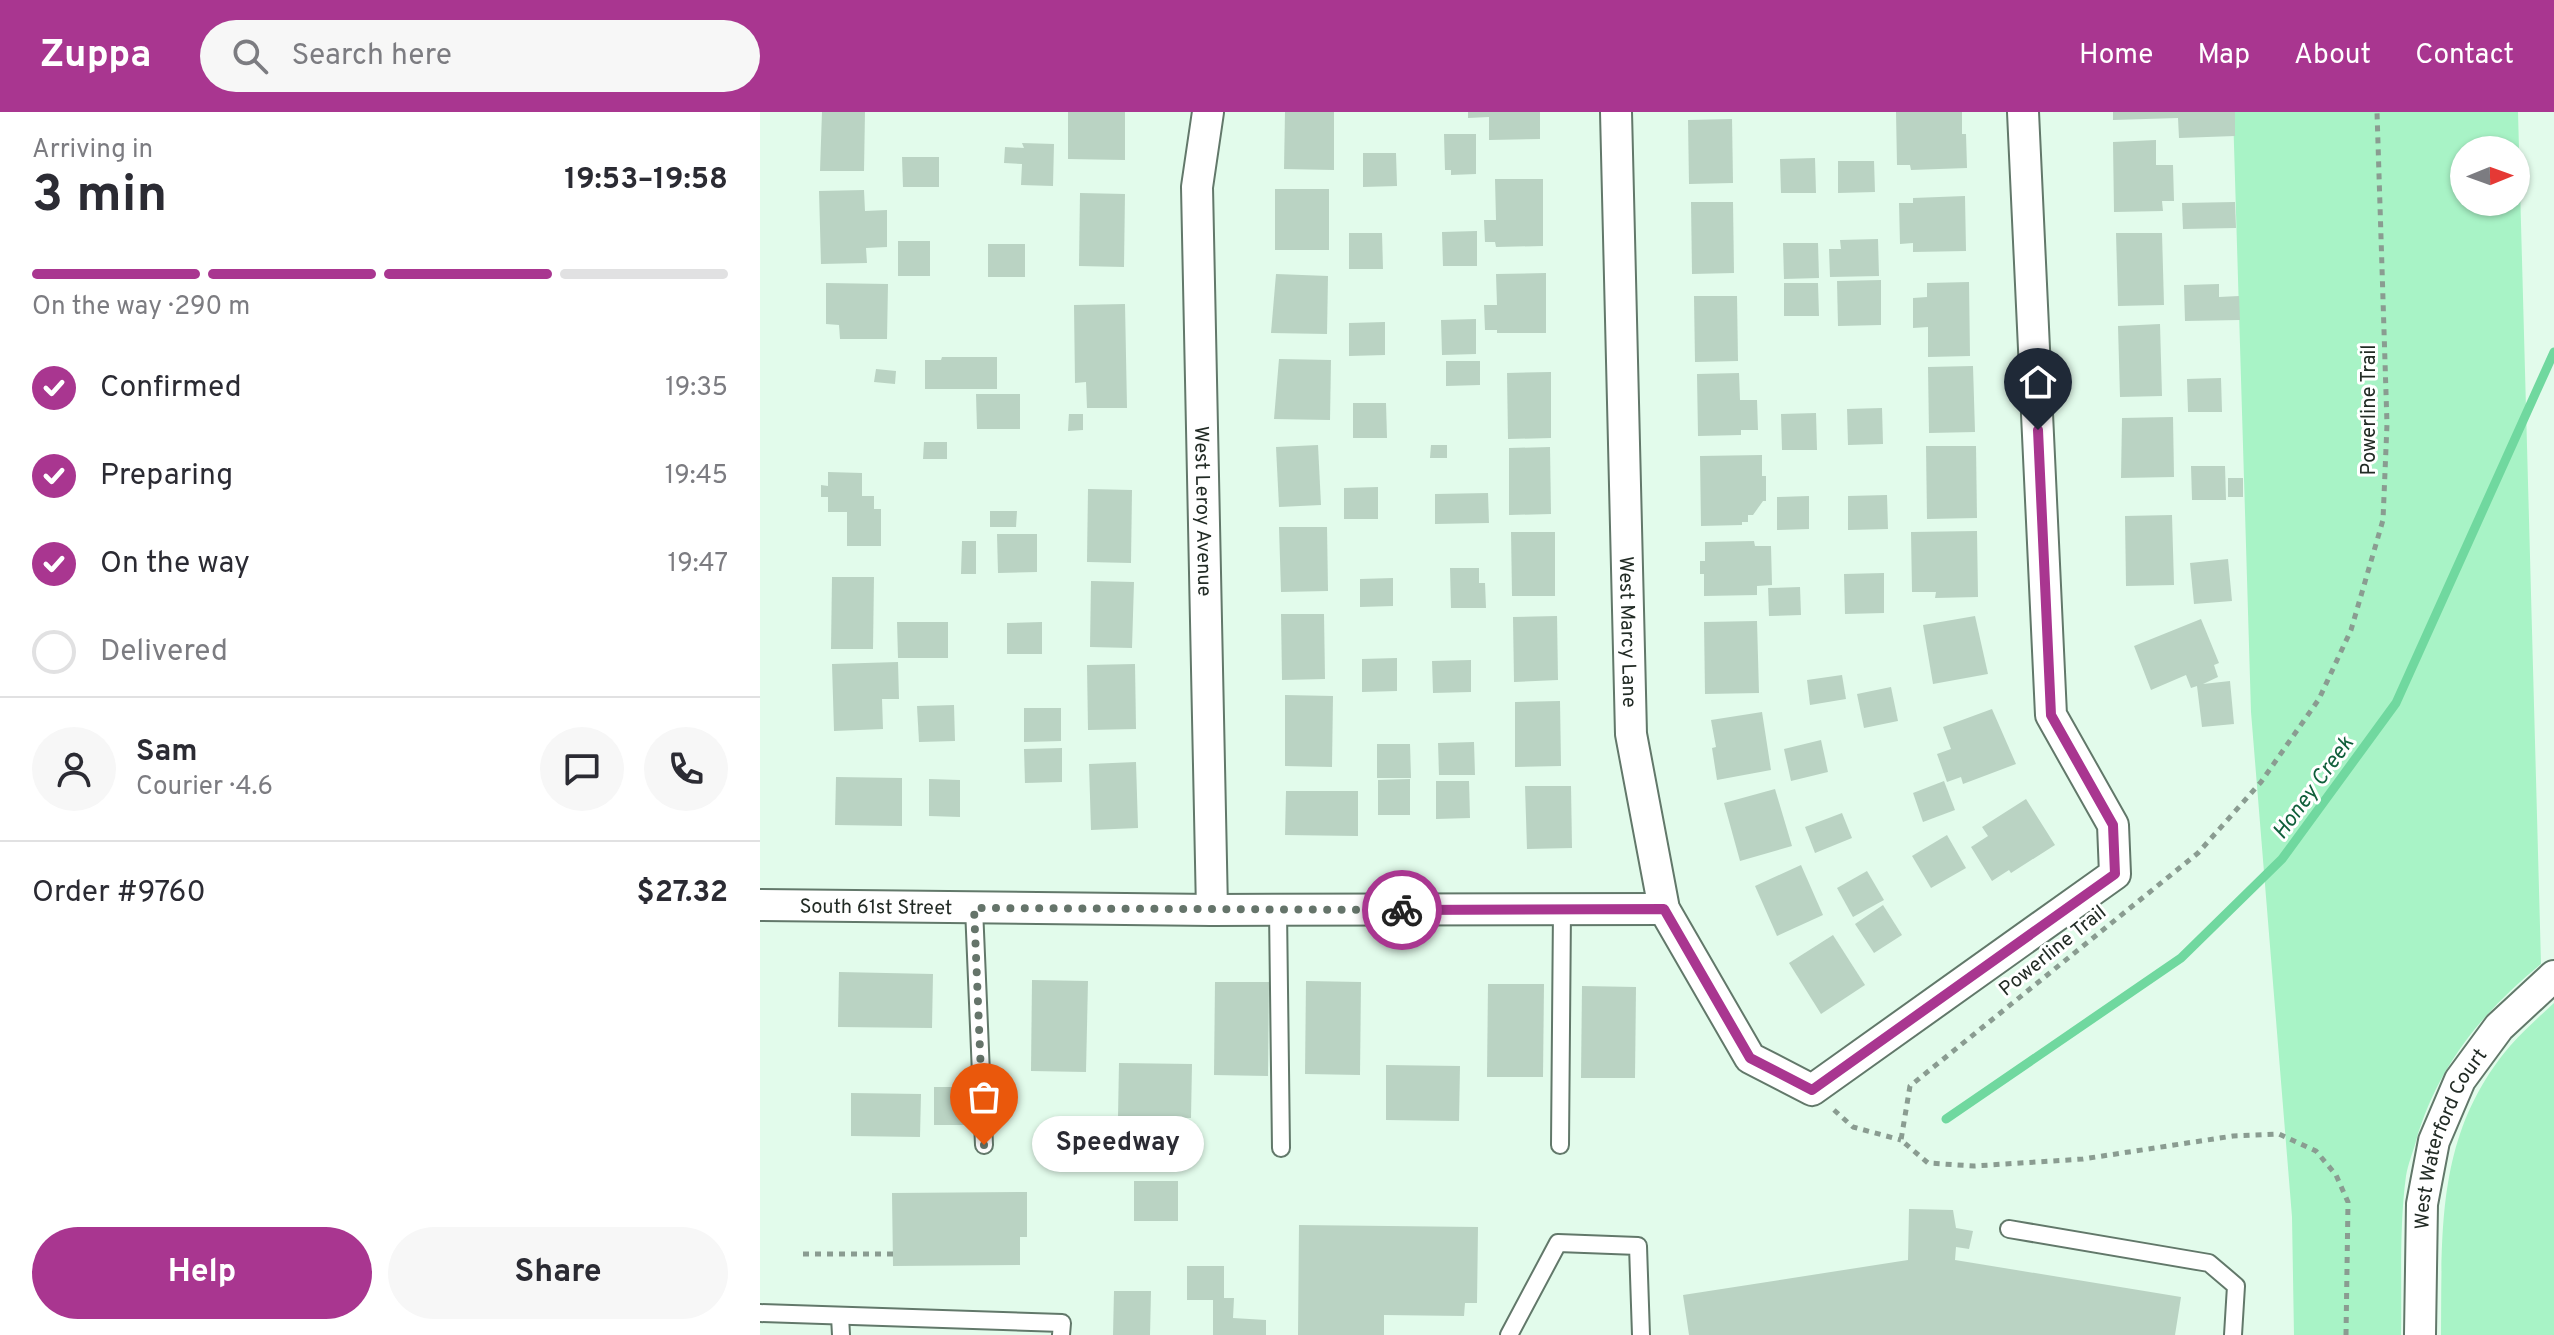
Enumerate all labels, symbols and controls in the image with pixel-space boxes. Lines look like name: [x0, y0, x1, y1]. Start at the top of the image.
search box: [200, 20, 760, 92]
text: Zuppa: [40, 32, 152, 81]
icon: search: [228, 34, 272, 78]
text: Search here: [292, 38, 452, 75]
text: Home: [2079, 38, 2153, 74]
text: Map: [2197, 38, 2250, 74]
text: About: [2294, 38, 2371, 74]
text: Contact: [2415, 38, 2514, 74]
text: Arriving in: [32, 134, 153, 167]
north arrow: [2450, 136, 2530, 216]
map controls: [2450, 136, 2530, 216]
text: 19:53–19:58: [564, 162, 728, 199]
text: 3 min: [32, 164, 167, 230]
text: On the way · 290 m: [32, 291, 250, 324]
street label: Powerline Trail: [2357, 344, 2383, 476]
pin: [2004, 348, 2072, 430]
icon: home: [2016, 360, 2060, 404]
icon: check: [32, 366, 76, 410]
text: Confirmed: [100, 370, 242, 407]
text: 19:35: [665, 372, 728, 405]
street label: West Leroy Avenue: [1187, 426, 1216, 597]
icon: check: [32, 454, 76, 498]
text: Preparing: [100, 458, 233, 495]
text: 19:45: [665, 460, 728, 493]
icon: check: [32, 542, 76, 586]
text: On the way: [100, 546, 250, 583]
text: 19:47: [667, 548, 728, 581]
street label: West Marcy Lane: [1612, 556, 1641, 708]
text: Delivered: [100, 634, 228, 671]
button: person: [32, 727, 116, 811]
button: chat: [540, 727, 624, 811]
button: phone: [644, 727, 728, 811]
water label: Honey Creek: [2268, 731, 2361, 845]
text: Sam: [136, 734, 198, 771]
text: Courier · 4.6: [136, 771, 273, 804]
courier: [1362, 870, 1442, 950]
text: Order #9760: [32, 875, 206, 912]
text: $27.32: [637, 875, 728, 912]
icon: bike: [1380, 888, 1424, 932]
street label: South 61st Street: [799, 894, 952, 922]
street label: Powerline Trail: [1994, 900, 2112, 1003]
street label: West Waterford Court: [2411, 1044, 2494, 1230]
pin: [950, 1063, 1018, 1145]
icon: bag: [962, 1075, 1006, 1119]
callout: Speedway: [1032, 1117, 1204, 1173]
text: Speedway: [1056, 1127, 1180, 1160]
button: Help: [32, 1227, 372, 1319]
button: Share: [388, 1227, 728, 1319]

